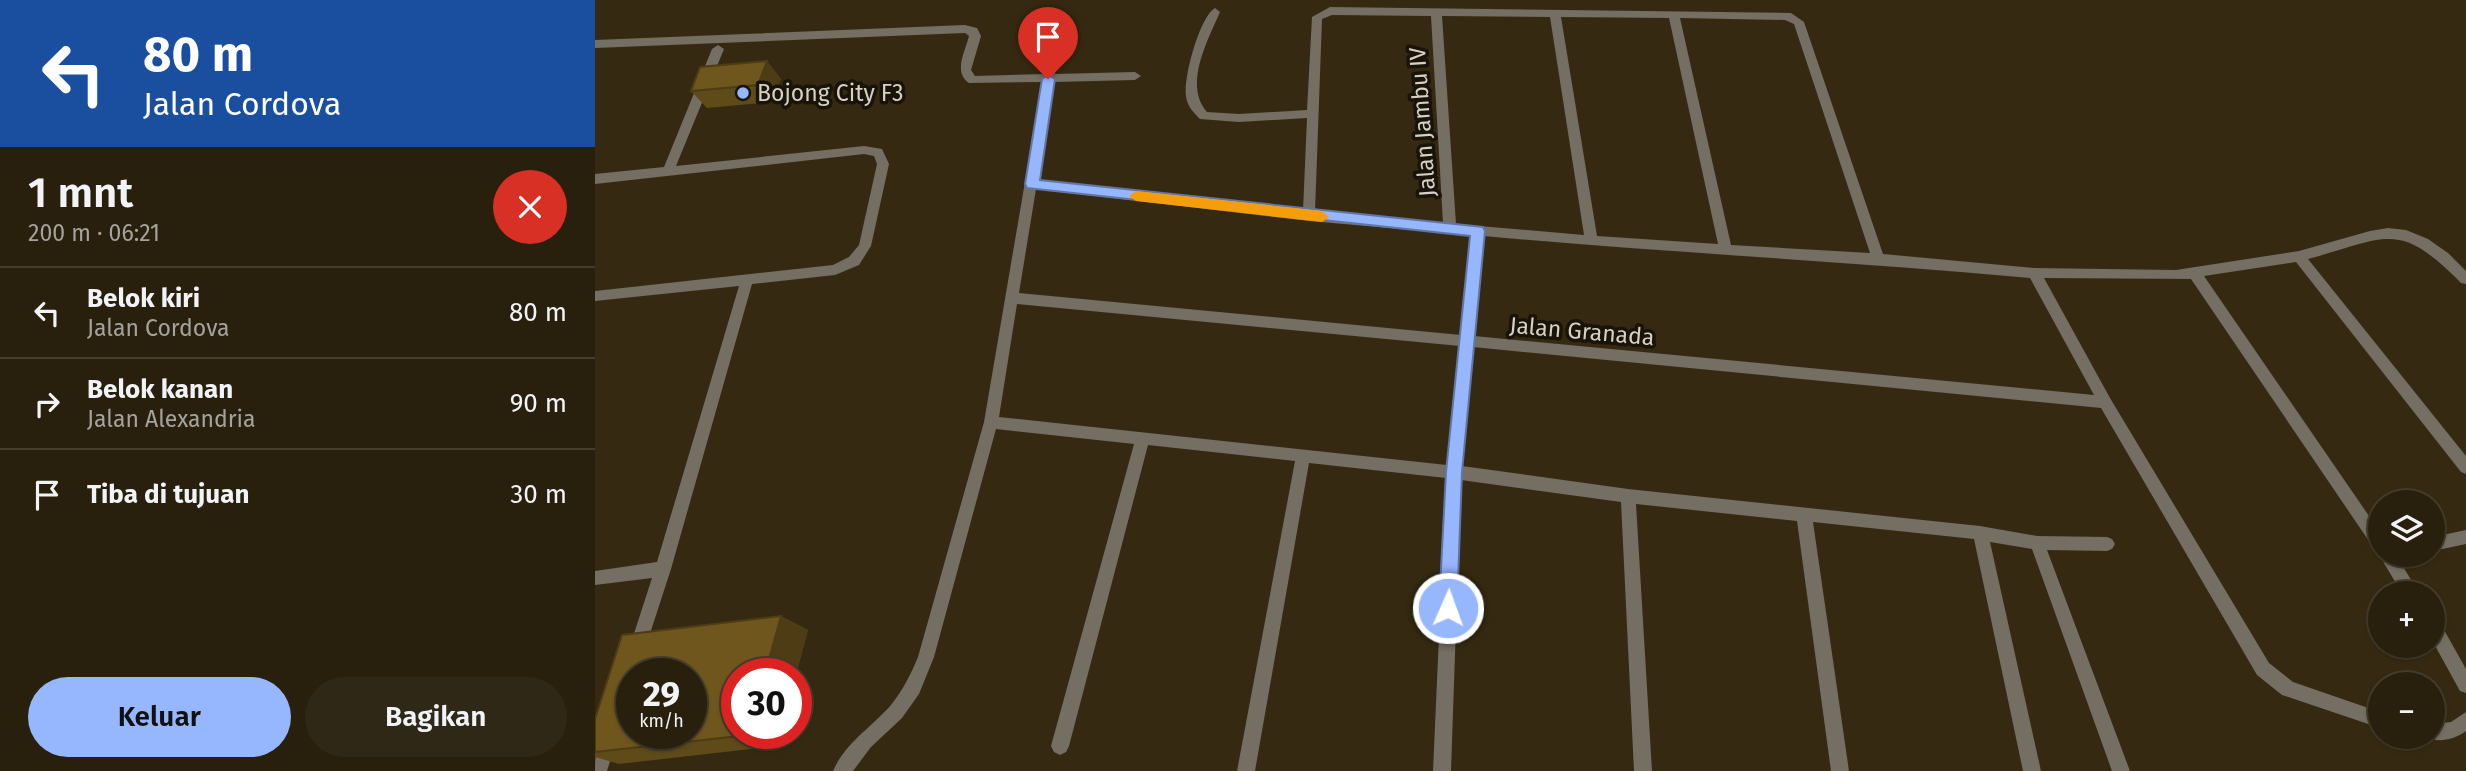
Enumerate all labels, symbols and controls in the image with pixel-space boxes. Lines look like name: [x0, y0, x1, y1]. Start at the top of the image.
pin: [1018, 7, 1078, 79]
icon: arrive: [1029, 18, 1067, 56]
text: 80 m: [143, 25, 253, 84]
icon: left: [28, 28, 119, 119]
street label: Jalan Jambu IV: [1403, 46, 1441, 198]
place label: Bojong City F3: [757, 79, 904, 107]
text: Jalan Cordova: [143, 85, 341, 123]
marker: Bojong City F3: [735, 85, 751, 101]
text: 1 mnt: [28, 168, 133, 218]
button: close: [493, 170, 567, 244]
text: 200 m · 06:21: [28, 219, 160, 247]
text: Belok kiri: [87, 283, 200, 314]
icon: left: [28, 294, 66, 332]
text: 80 m: [509, 297, 567, 328]
street label: Jalan Granada: [1508, 311, 1656, 351]
text: Jalan Cordova: [87, 314, 230, 342]
text: Belok kanan: [87, 374, 233, 405]
icon: right: [28, 385, 66, 423]
text: 90 m: [510, 388, 567, 419]
text: Jalan Alexandria: [87, 405, 256, 433]
icon: arrive: [28, 476, 66, 514]
text: Tiba di tujuan: [87, 479, 249, 510]
text: 30 m: [510, 479, 567, 510]
map controls: [2368, 490, 2445, 749]
button: layers: [2368, 490, 2445, 567]
position arrow: [1411, 571, 1485, 645]
button: +: [2368, 581, 2445, 658]
speed limit sign: 30: [721, 658, 812, 749]
button: −: [2368, 672, 2445, 749]
text: 29: [643, 673, 680, 715]
button: Keluar: [28, 677, 291, 757]
button: Bagikan: [305, 677, 567, 757]
text: km/h: [639, 710, 684, 732]

